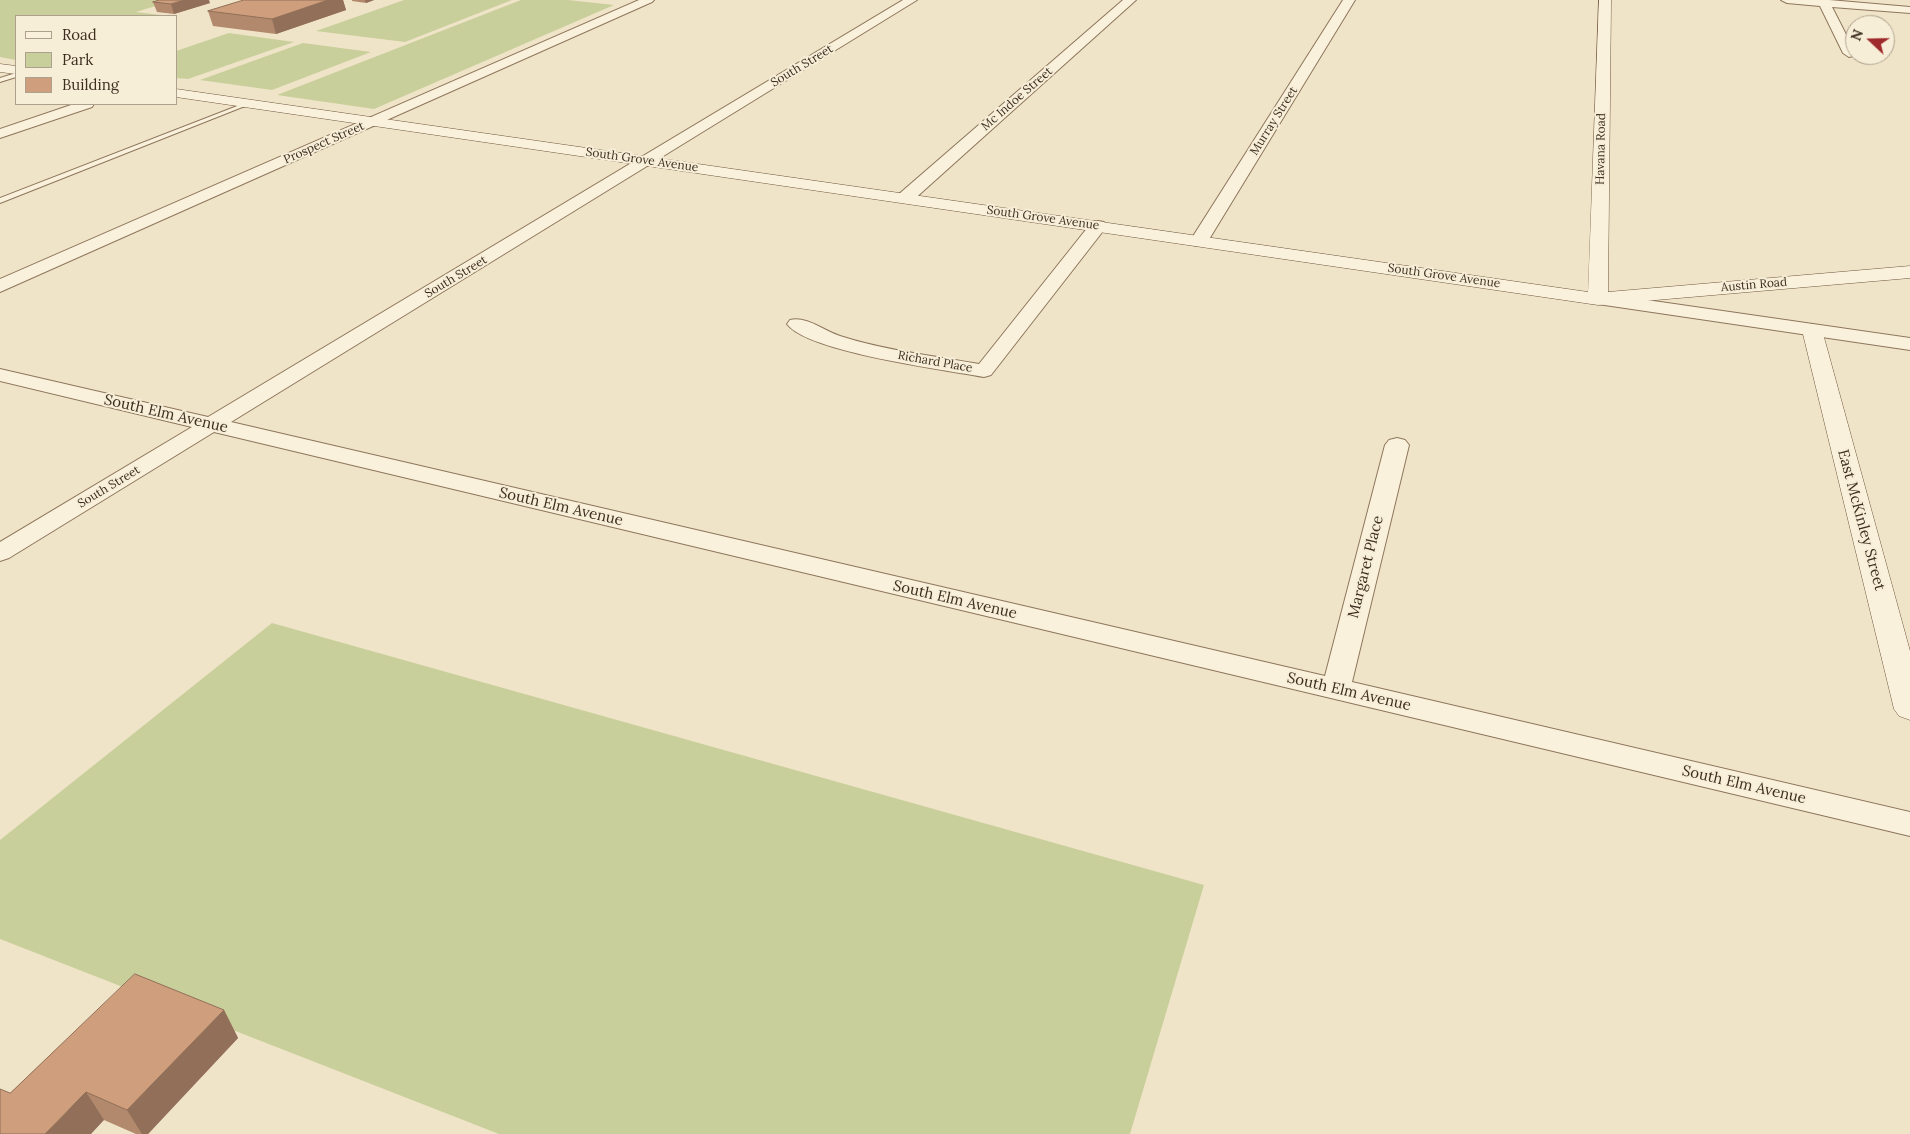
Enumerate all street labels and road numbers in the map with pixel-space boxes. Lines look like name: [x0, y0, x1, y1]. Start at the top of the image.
street label: South Street: [768, 42, 836, 90]
street label: Mc Indoe Street: [978, 64, 1056, 134]
street label: Murray Street: [1247, 84, 1301, 158]
street label: Havana Road: [1593, 113, 1609, 185]
street label: Prospect Street: [281, 119, 367, 167]
street label: South Grove Avenue: [585, 145, 699, 175]
street label: South Grove Avenue: [986, 203, 1100, 233]
street label: South Street: [422, 253, 490, 301]
street label: South Grove Avenue: [1387, 261, 1501, 291]
street label: Austin Road: [1720, 275, 1788, 295]
street label: Richard Place: [897, 348, 973, 376]
street label: South Elm Avenue: [102, 391, 230, 437]
street label: East McKinley Street: [1834, 448, 1888, 592]
street label: South Street: [75, 463, 143, 511]
street label: South Elm Avenue: [497, 484, 625, 530]
street label: Margaret Place: [1345, 514, 1387, 620]
street label: South Elm Avenue: [891, 577, 1019, 623]
street label: South Elm Avenue: [1285, 669, 1413, 715]
street label: South Elm Avenue: [1680, 762, 1808, 808]

